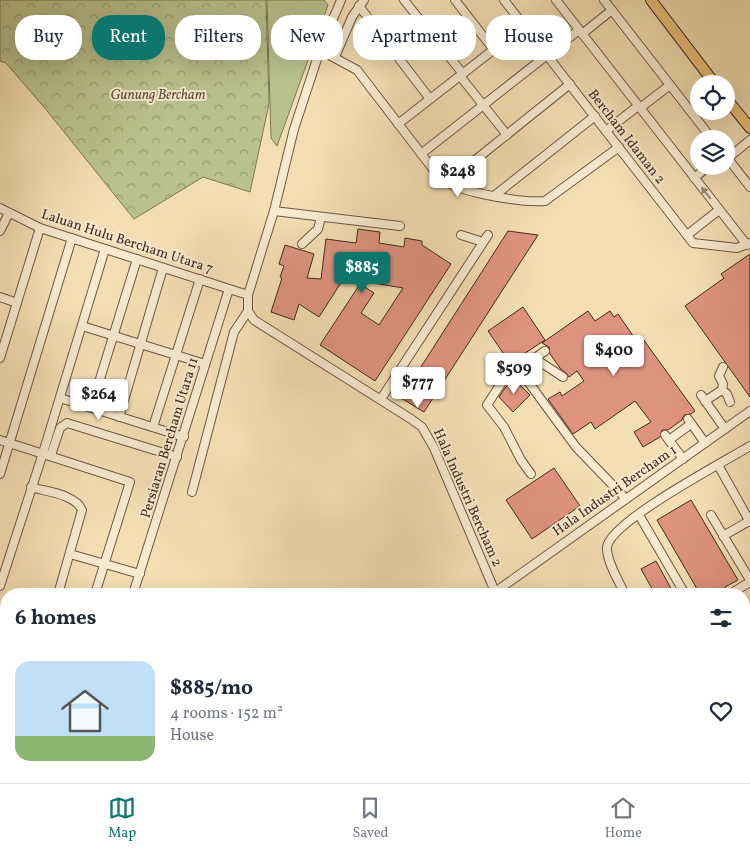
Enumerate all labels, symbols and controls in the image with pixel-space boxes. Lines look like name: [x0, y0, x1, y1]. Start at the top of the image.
chip: Buy: [15, 15, 82, 60]
chip: Rent: [92, 15, 165, 60]
chip: Filters: [175, 15, 261, 60]
chip: New: [271, 15, 343, 60]
chip: Apartment: [353, 15, 476, 60]
chip: House: [486, 15, 571, 60]
map controls: [690, 75, 735, 175]
button: locate: [690, 75, 735, 120]
park label: Gunung Bercham: [111, 86, 206, 105]
street label: Bercham Idaman 2: [583, 86, 669, 188]
button: layers: [690, 130, 735, 175]
pin: $248: [428, 156, 488, 198]
text: $248: [440, 161, 476, 183]
one-way arrow: [701, 186, 711, 200]
street label: Laluan Hulu Bercham Utara 7: [39, 205, 216, 279]
pin: $885: [332, 252, 392, 294]
text: $885: [345, 257, 379, 279]
pin: $400: [584, 334, 644, 377]
text: $400: [595, 340, 633, 362]
pin: $509: [484, 352, 544, 395]
street label: Persiaran Bercham Utara 11: [136, 355, 204, 521]
text: $509: [496, 358, 532, 380]
pin: $777: [388, 366, 448, 409]
text: $777: [402, 372, 434, 394]
pin: $264: [69, 378, 129, 421]
text: $264: [81, 384, 117, 406]
street label: Hala Industri Bercham 2: [428, 426, 506, 570]
street label: Hala Industri Bercham 1: [549, 441, 681, 541]
text: 6 homes: [15, 604, 96, 633]
icon: filters: [707, 604, 735, 632]
text: $885/mo: [170, 674, 253, 703]
icon: home: [55, 681, 115, 741]
icon: heart: [707, 697, 735, 725]
text: 4 rooms · 152 m²: [170, 703, 283, 725]
text: House: [170, 725, 214, 747]
tab: Map: [108, 794, 136, 843]
tab: Saved: [352, 794, 389, 843]
tab: Home: [605, 794, 642, 843]

